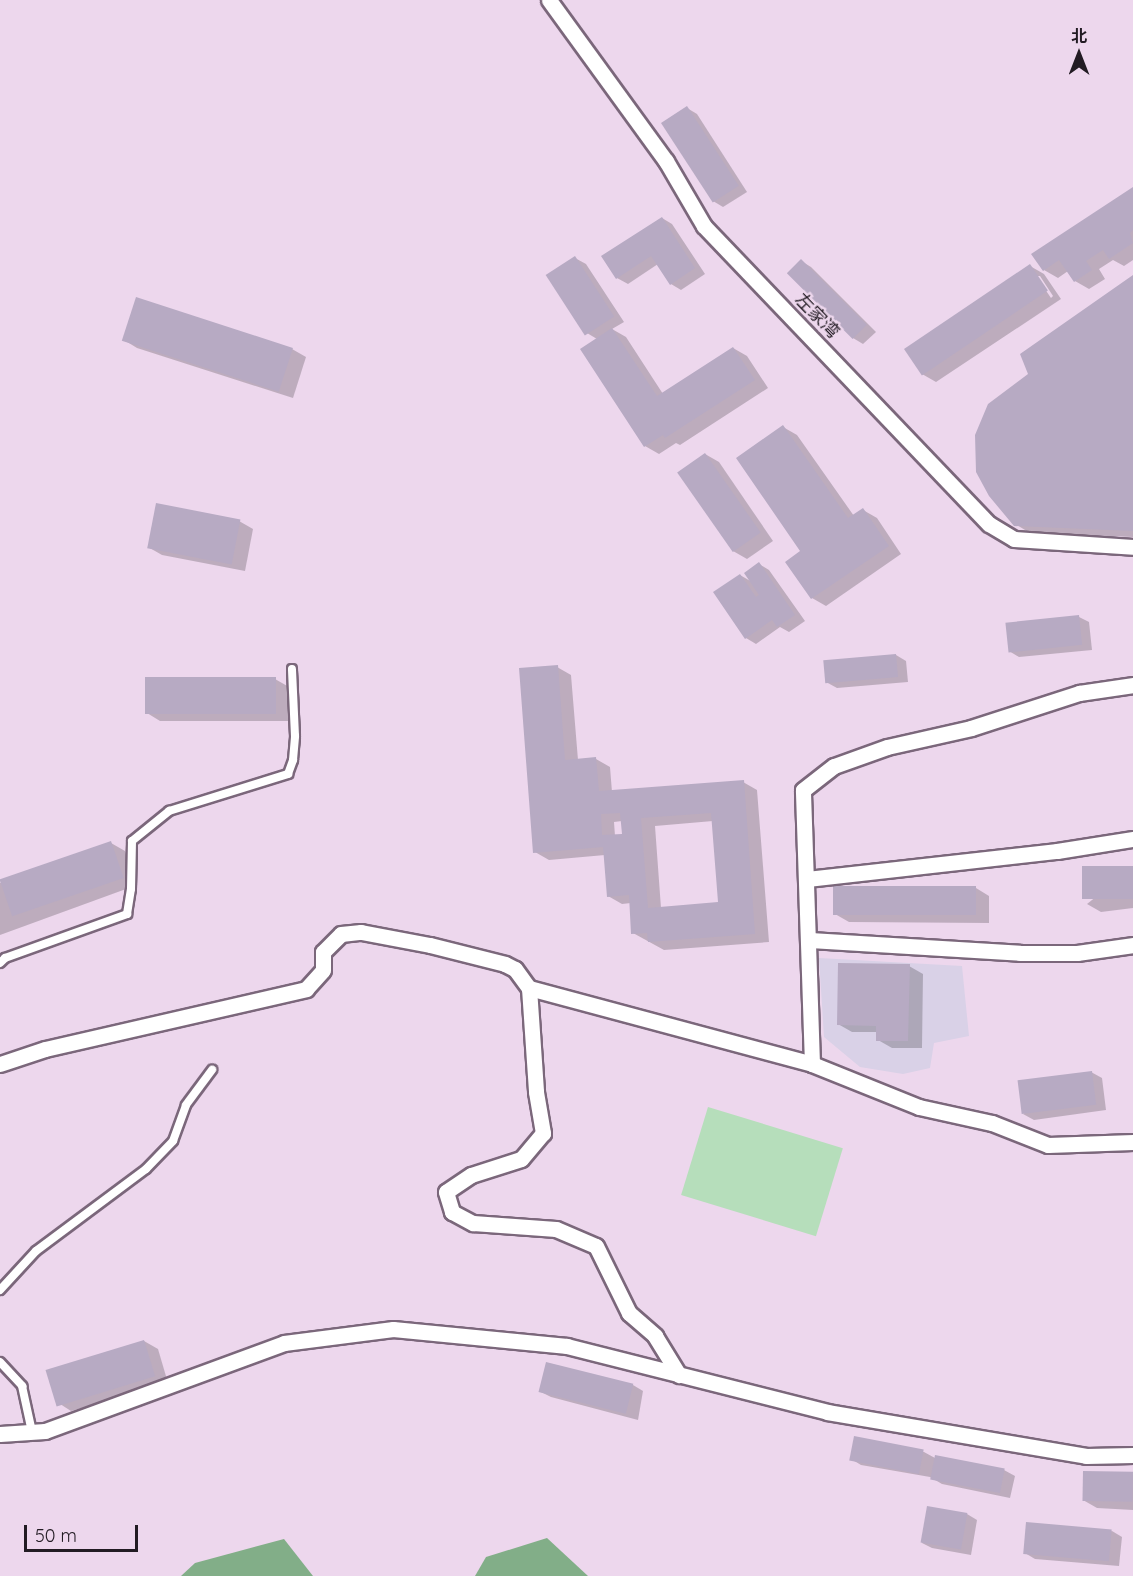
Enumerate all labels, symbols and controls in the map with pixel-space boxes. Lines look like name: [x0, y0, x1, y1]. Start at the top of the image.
north arrow: [1049, 24, 1109, 84]
text: 北: [1071, 26, 1087, 46]
street label: 左家湾: [790, 289, 844, 343]
scale bar: [27, 1513, 141, 1551]
text: 50 m: [35, 1524, 77, 1547]

